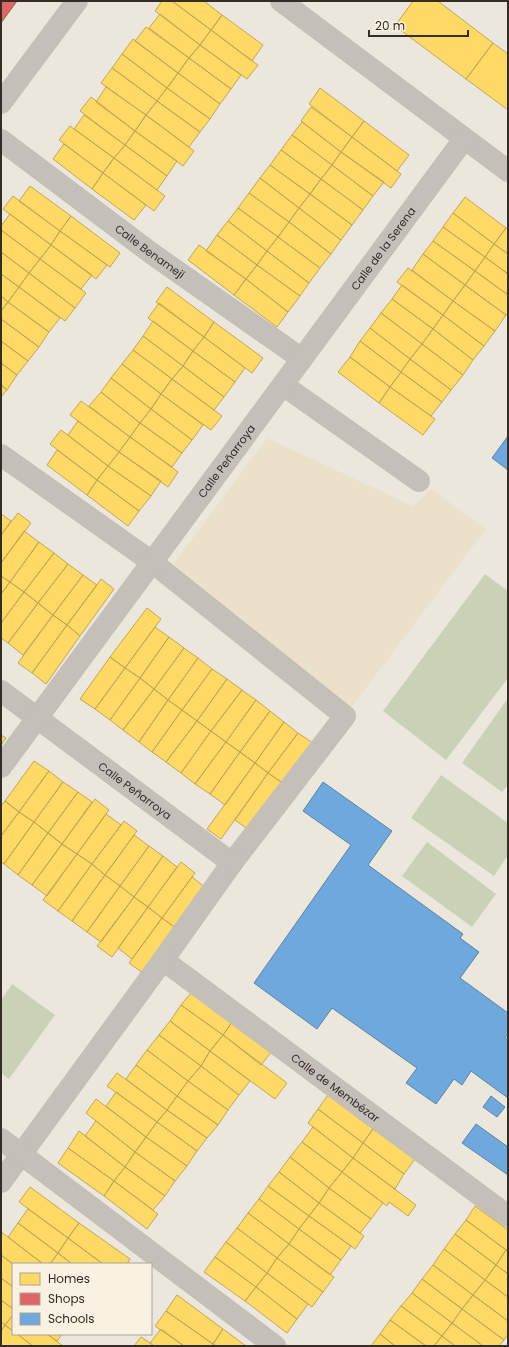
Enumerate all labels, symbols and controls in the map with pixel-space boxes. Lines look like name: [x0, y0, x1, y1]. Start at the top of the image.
scale bar: [369, 12, 468, 38]
text: 20 m: [375, 17, 405, 34]
street label: Calle de la Serena: [347, 204, 419, 294]
street label: Calle Benamejí: [112, 221, 188, 282]
street label: Calle Peñarroya: [194, 421, 259, 501]
street label: Calle Peñarroya: [95, 758, 175, 823]
street label: Calle de Membézar: [288, 1050, 383, 1126]
legend: [12, 1263, 152, 1335]
text: Homes: [48, 1270, 90, 1287]
text: Shops: [48, 1290, 85, 1307]
text: Schools: [48, 1310, 95, 1327]

